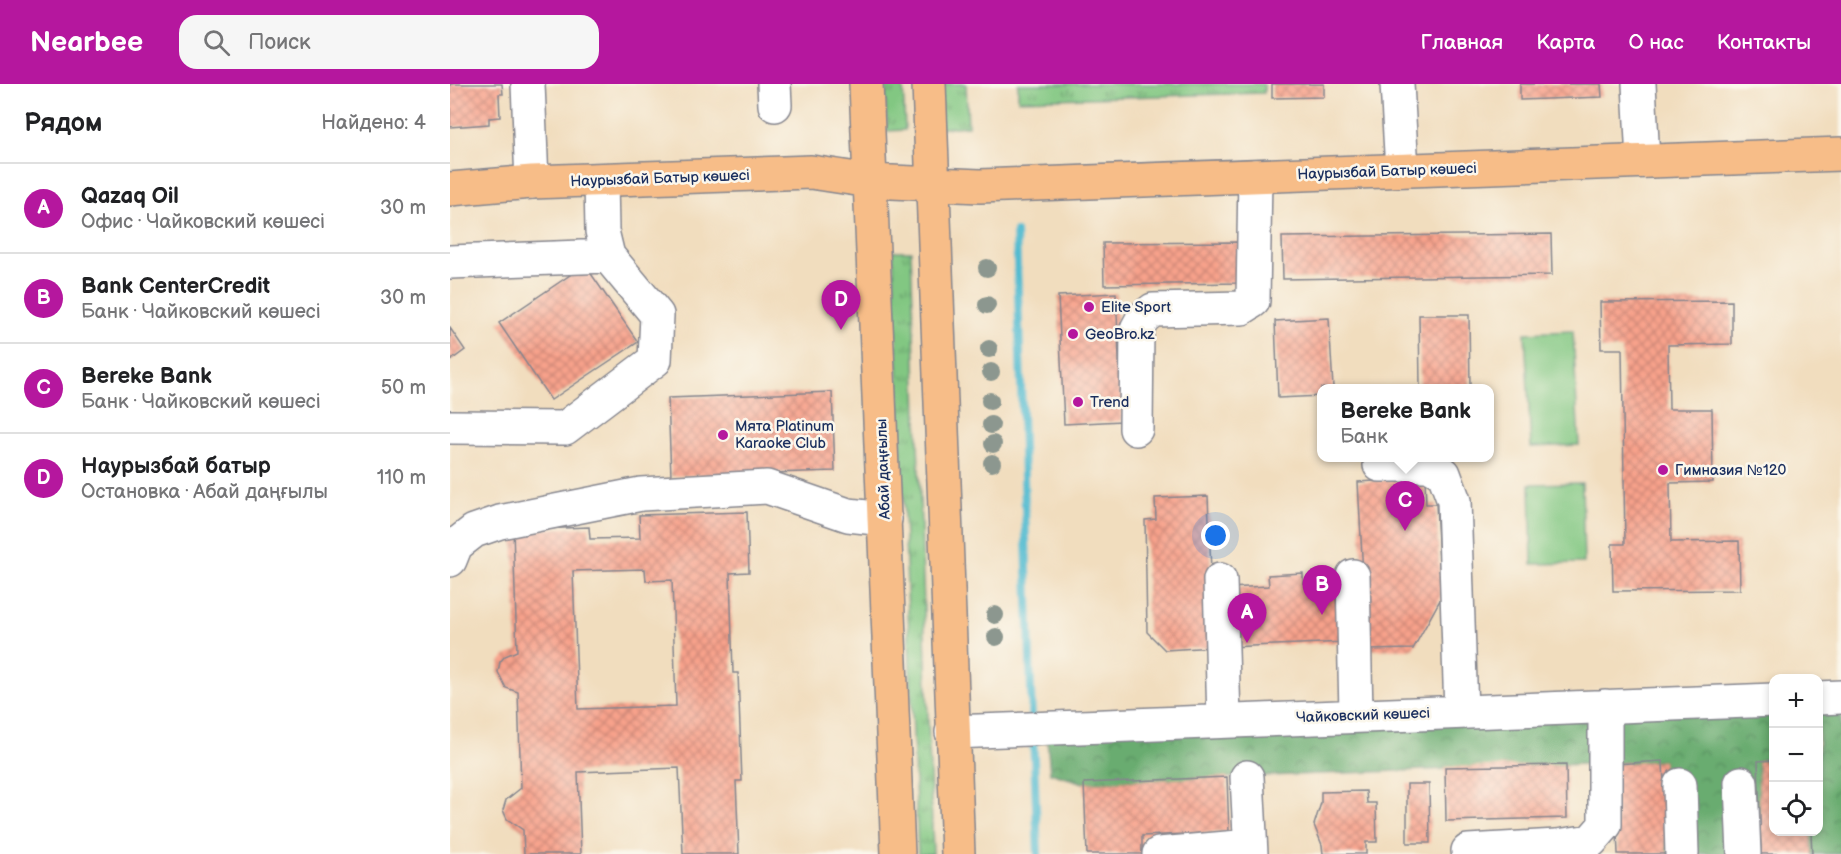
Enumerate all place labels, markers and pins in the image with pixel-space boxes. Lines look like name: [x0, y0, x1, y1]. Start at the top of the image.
pin: D: [822, 280, 860, 330]
place label: Elite Sport: [1101, 298, 1171, 317]
marker: Elite Sport: [1082, 300, 1096, 314]
place label: GeoBro.kz: [1085, 325, 1155, 344]
marker: GeoBro.kz: [1066, 327, 1080, 341]
place label: Trend: [1090, 393, 1129, 412]
marker: Trend: [1071, 395, 1085, 409]
place label: Мята Platinum Karaoke Club: [735, 417, 834, 453]
marker: Мята Platinum Karaoke Club: [716, 428, 730, 442]
place label: Гимназия №120: [1675, 461, 1787, 480]
marker: Гимназия №120: [1656, 463, 1670, 477]
pin: C: [1386, 482, 1424, 531]
pin: B: [1302, 566, 1342, 615]
pin: A: [1228, 594, 1266, 643]

